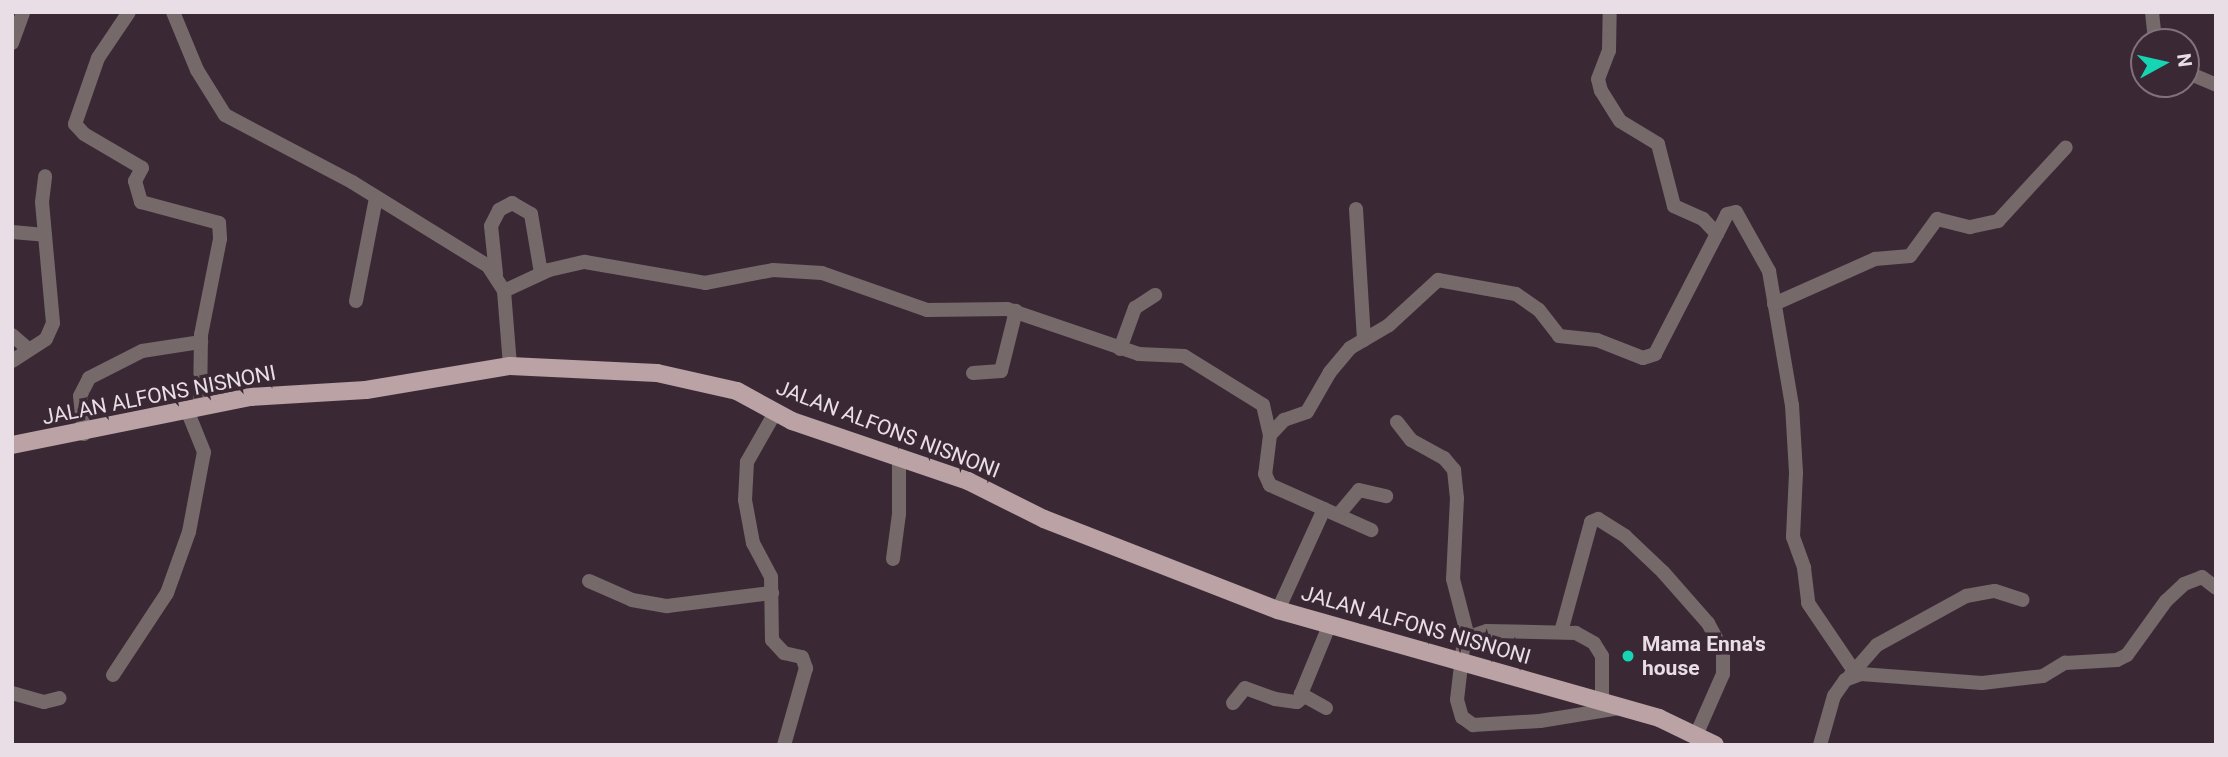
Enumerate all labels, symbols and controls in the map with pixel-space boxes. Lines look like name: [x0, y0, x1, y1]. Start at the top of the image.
north arrow: [2130, 28, 2200, 98]
text: N: [2172, 52, 2197, 69]
street label: JALAN ALFONS NISNONI: [40, 360, 278, 430]
street label: JALAN ALFONS NISNONI: [773, 375, 1003, 483]
street label: JALAN ALFONS NISNONI: [1298, 580, 1534, 670]
place label: Mama Enna's house: [1642, 631, 1766, 681]
marker: Mama Enna's house: [1620, 648, 1636, 664]

